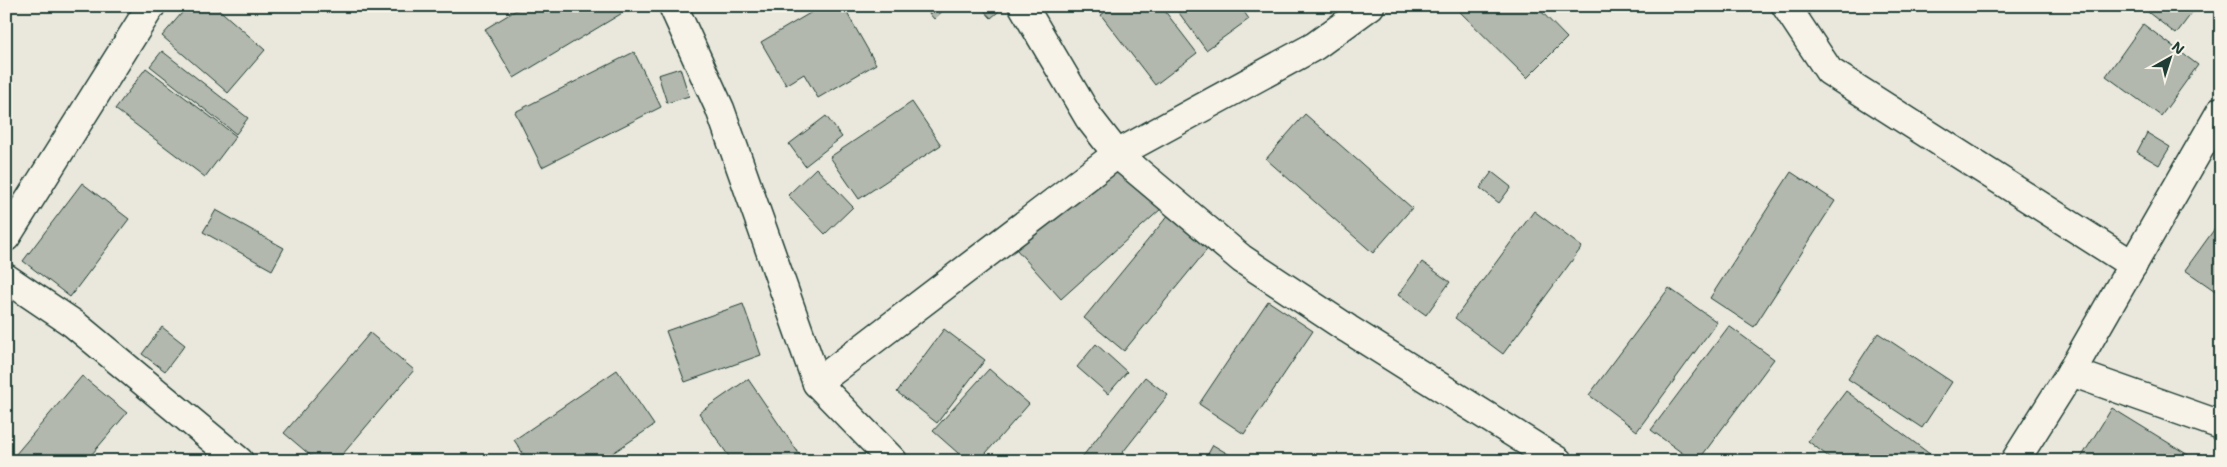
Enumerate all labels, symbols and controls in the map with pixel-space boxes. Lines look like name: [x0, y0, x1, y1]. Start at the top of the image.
north arrow: [2144, 32, 2194, 82]
text: N: [2168, 37, 2188, 58]

